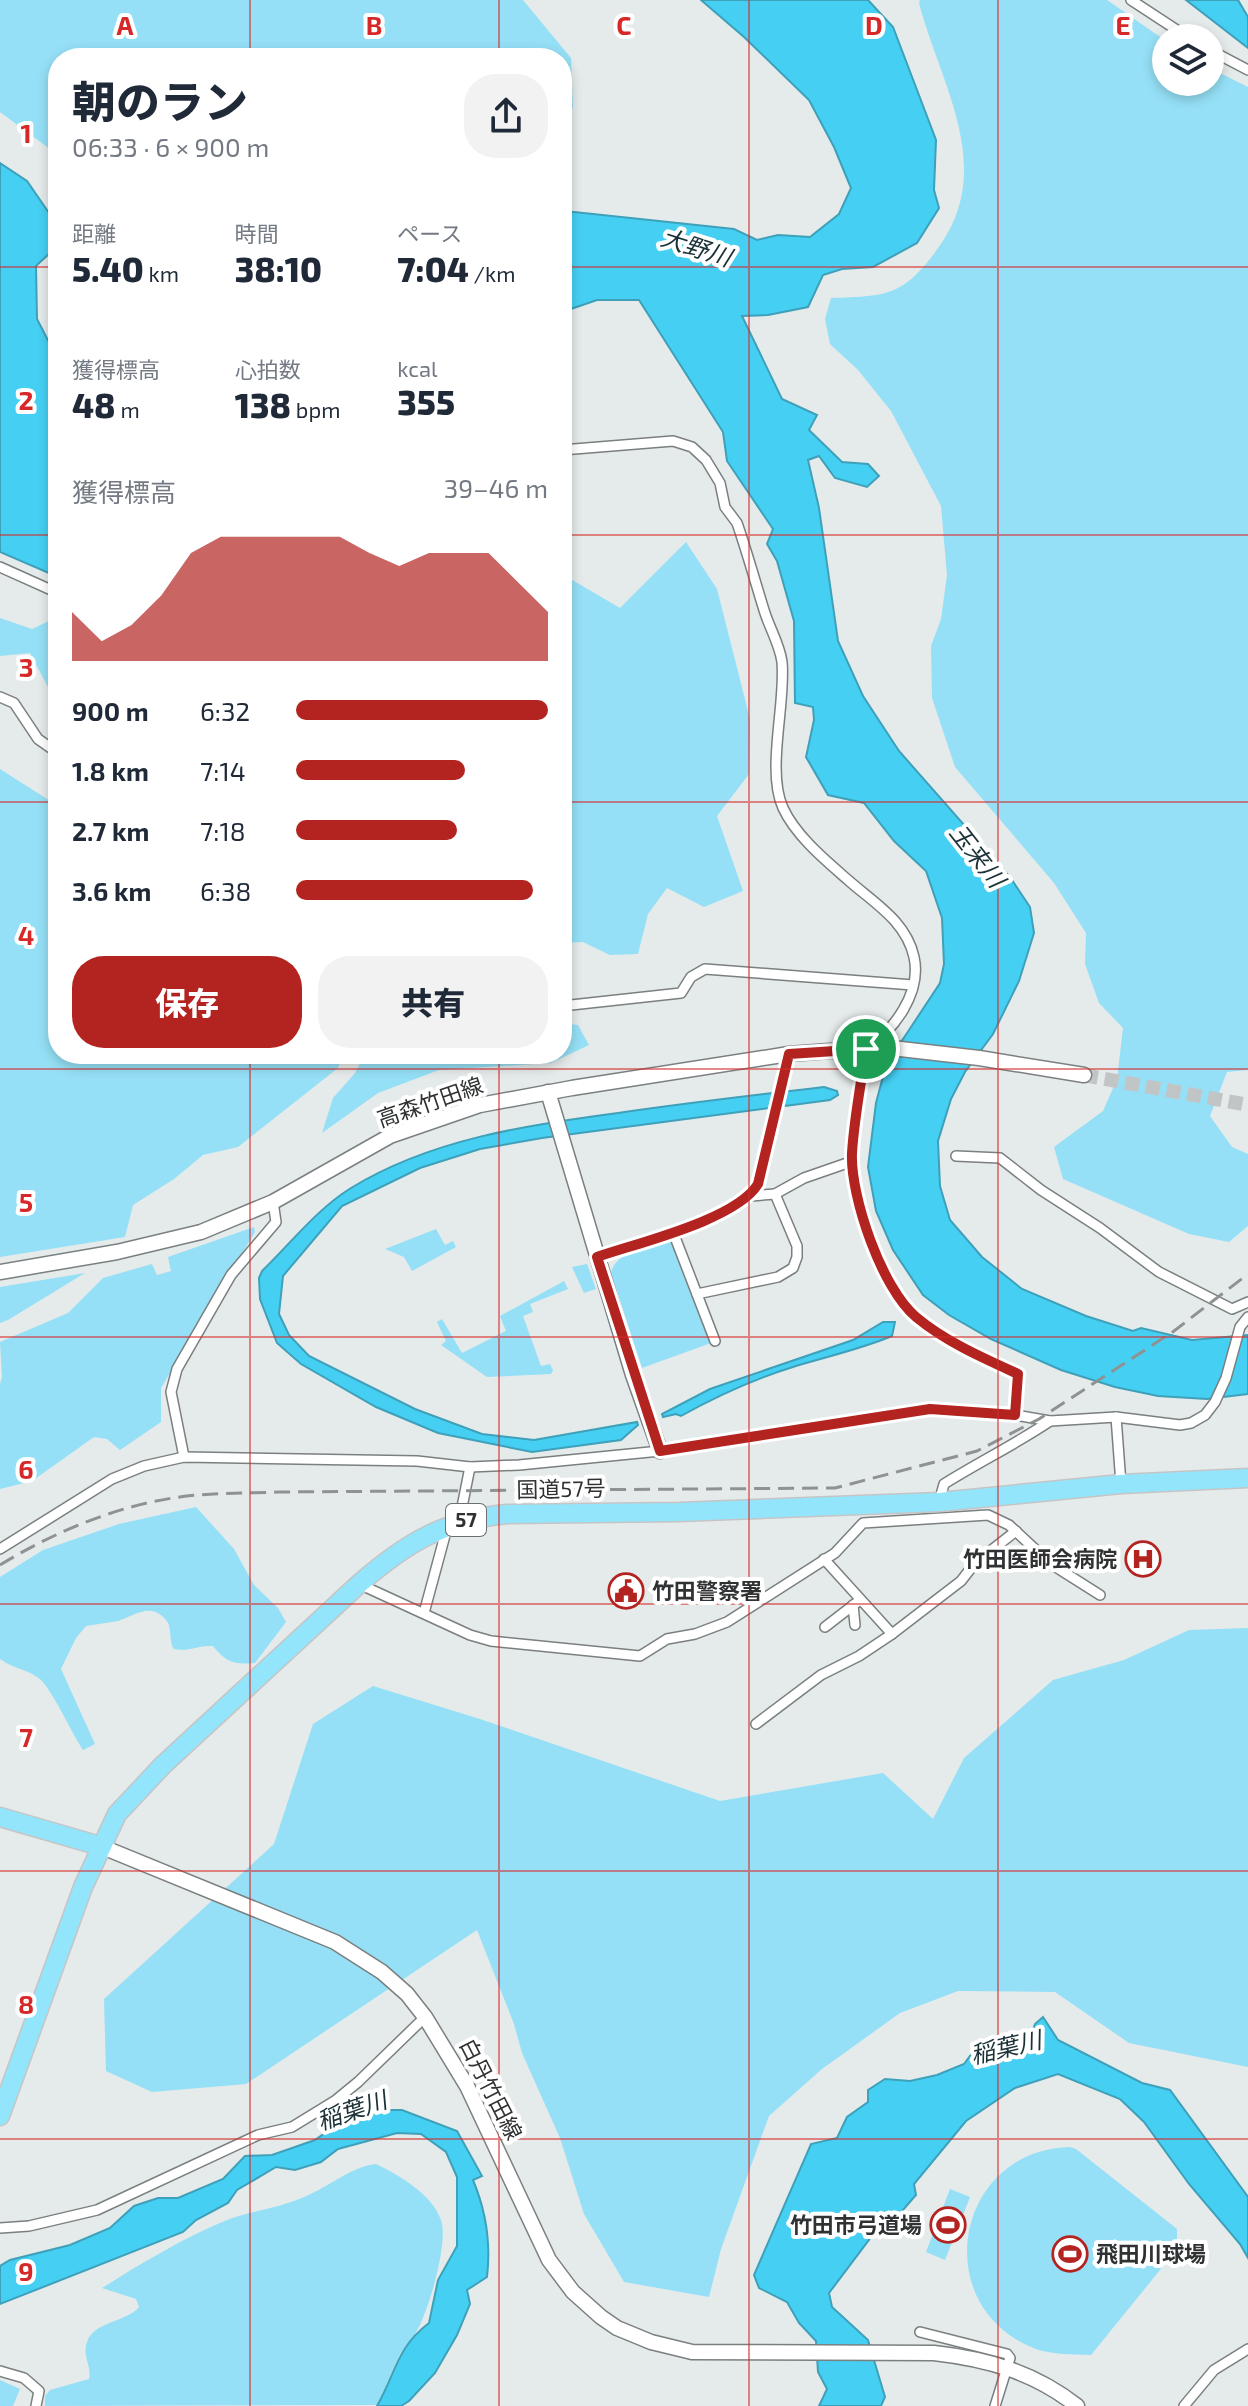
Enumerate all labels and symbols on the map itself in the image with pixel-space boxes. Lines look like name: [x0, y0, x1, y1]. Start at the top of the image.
text: A: [117, 9, 134, 40]
text: B: [366, 9, 382, 40]
text: C: [616, 9, 632, 40]
text: D: [865, 9, 883, 40]
text: E: [1115, 9, 1131, 40]
text: 1: [20, 117, 32, 148]
water label: 大野川: [658, 222, 738, 272]
text: 2: [18, 384, 34, 415]
text: 3: [19, 651, 33, 682]
water label: 玉来川: [945, 818, 1014, 895]
text: 4: [18, 919, 34, 950]
pin: [832, 1015, 900, 1083]
street label: 高森竹田線: [373, 1071, 486, 1131]
text: 5: [19, 1186, 33, 1217]
text: 6: [18, 1453, 34, 1484]
street label: 国道57号: [516, 1474, 606, 1502]
road number: 57: [446, 1504, 486, 1536]
hospital icon: 竹田医師会病院: [1124, 1540, 1162, 1578]
place label: 竹田医師会病院: [963, 1545, 1117, 1571]
public building icon: 竹田警察署: [607, 1572, 645, 1610]
place label: 竹田警察署: [652, 1577, 762, 1603]
text: 7: [19, 1721, 33, 1752]
text: 8: [18, 1988, 34, 2019]
water label: 稲葉川: [967, 2024, 1047, 2069]
street label: 白丹竹田線: [455, 2034, 528, 2143]
water label: 稲葉川: [313, 2083, 393, 2135]
sports icon: 竹田市弓道場: [929, 2206, 967, 2244]
place label: 竹田市弓道場: [790, 2211, 922, 2237]
sports icon: 飛田川球場: [1051, 2235, 1089, 2273]
place label: 飛田川球場: [1096, 2240, 1206, 2266]
text: 9: [18, 2255, 34, 2286]

